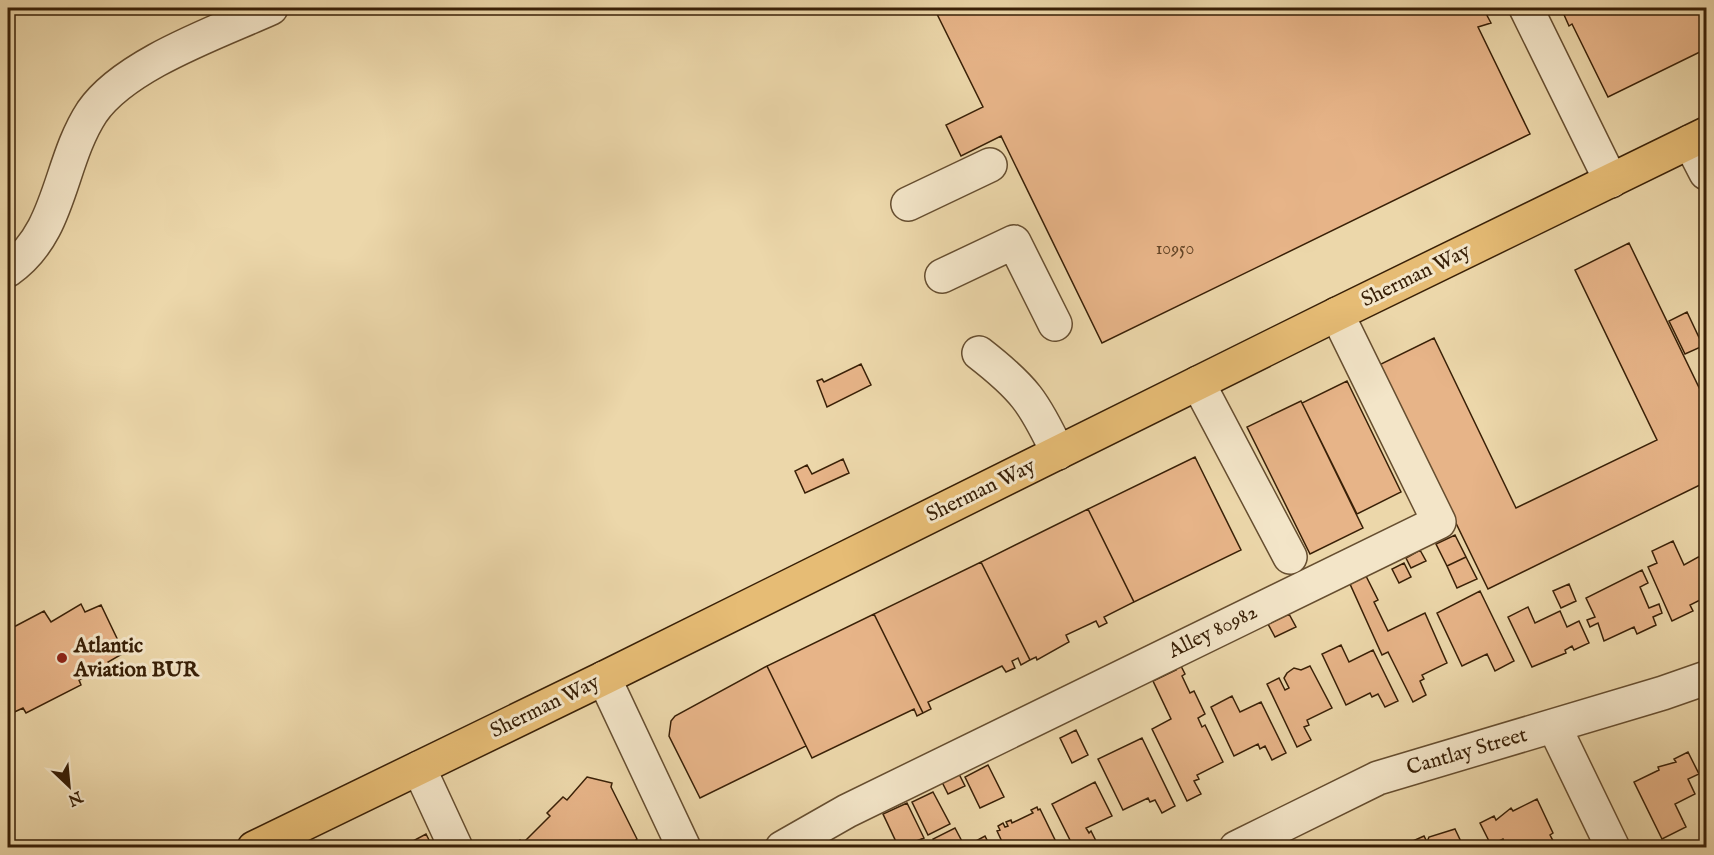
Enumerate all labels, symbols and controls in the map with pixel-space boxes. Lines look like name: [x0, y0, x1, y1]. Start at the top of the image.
house number: 10950: [1156, 238, 1194, 261]
street label: Sherman Way: [1357, 238, 1476, 314]
street label: Sherman Way: [922, 453, 1041, 529]
street label: Alley 80982: [1163, 599, 1262, 666]
place label: Atlantic Aviation BUR: [73, 633, 200, 684]
marker: Atlantic Aviation BUR: [55, 651, 69, 665]
street label: Sherman Way: [486, 669, 605, 745]
street label: Cantlay Street: [1404, 722, 1530, 782]
north arrow: [39, 756, 99, 816]
text: N: [64, 785, 86, 810]

